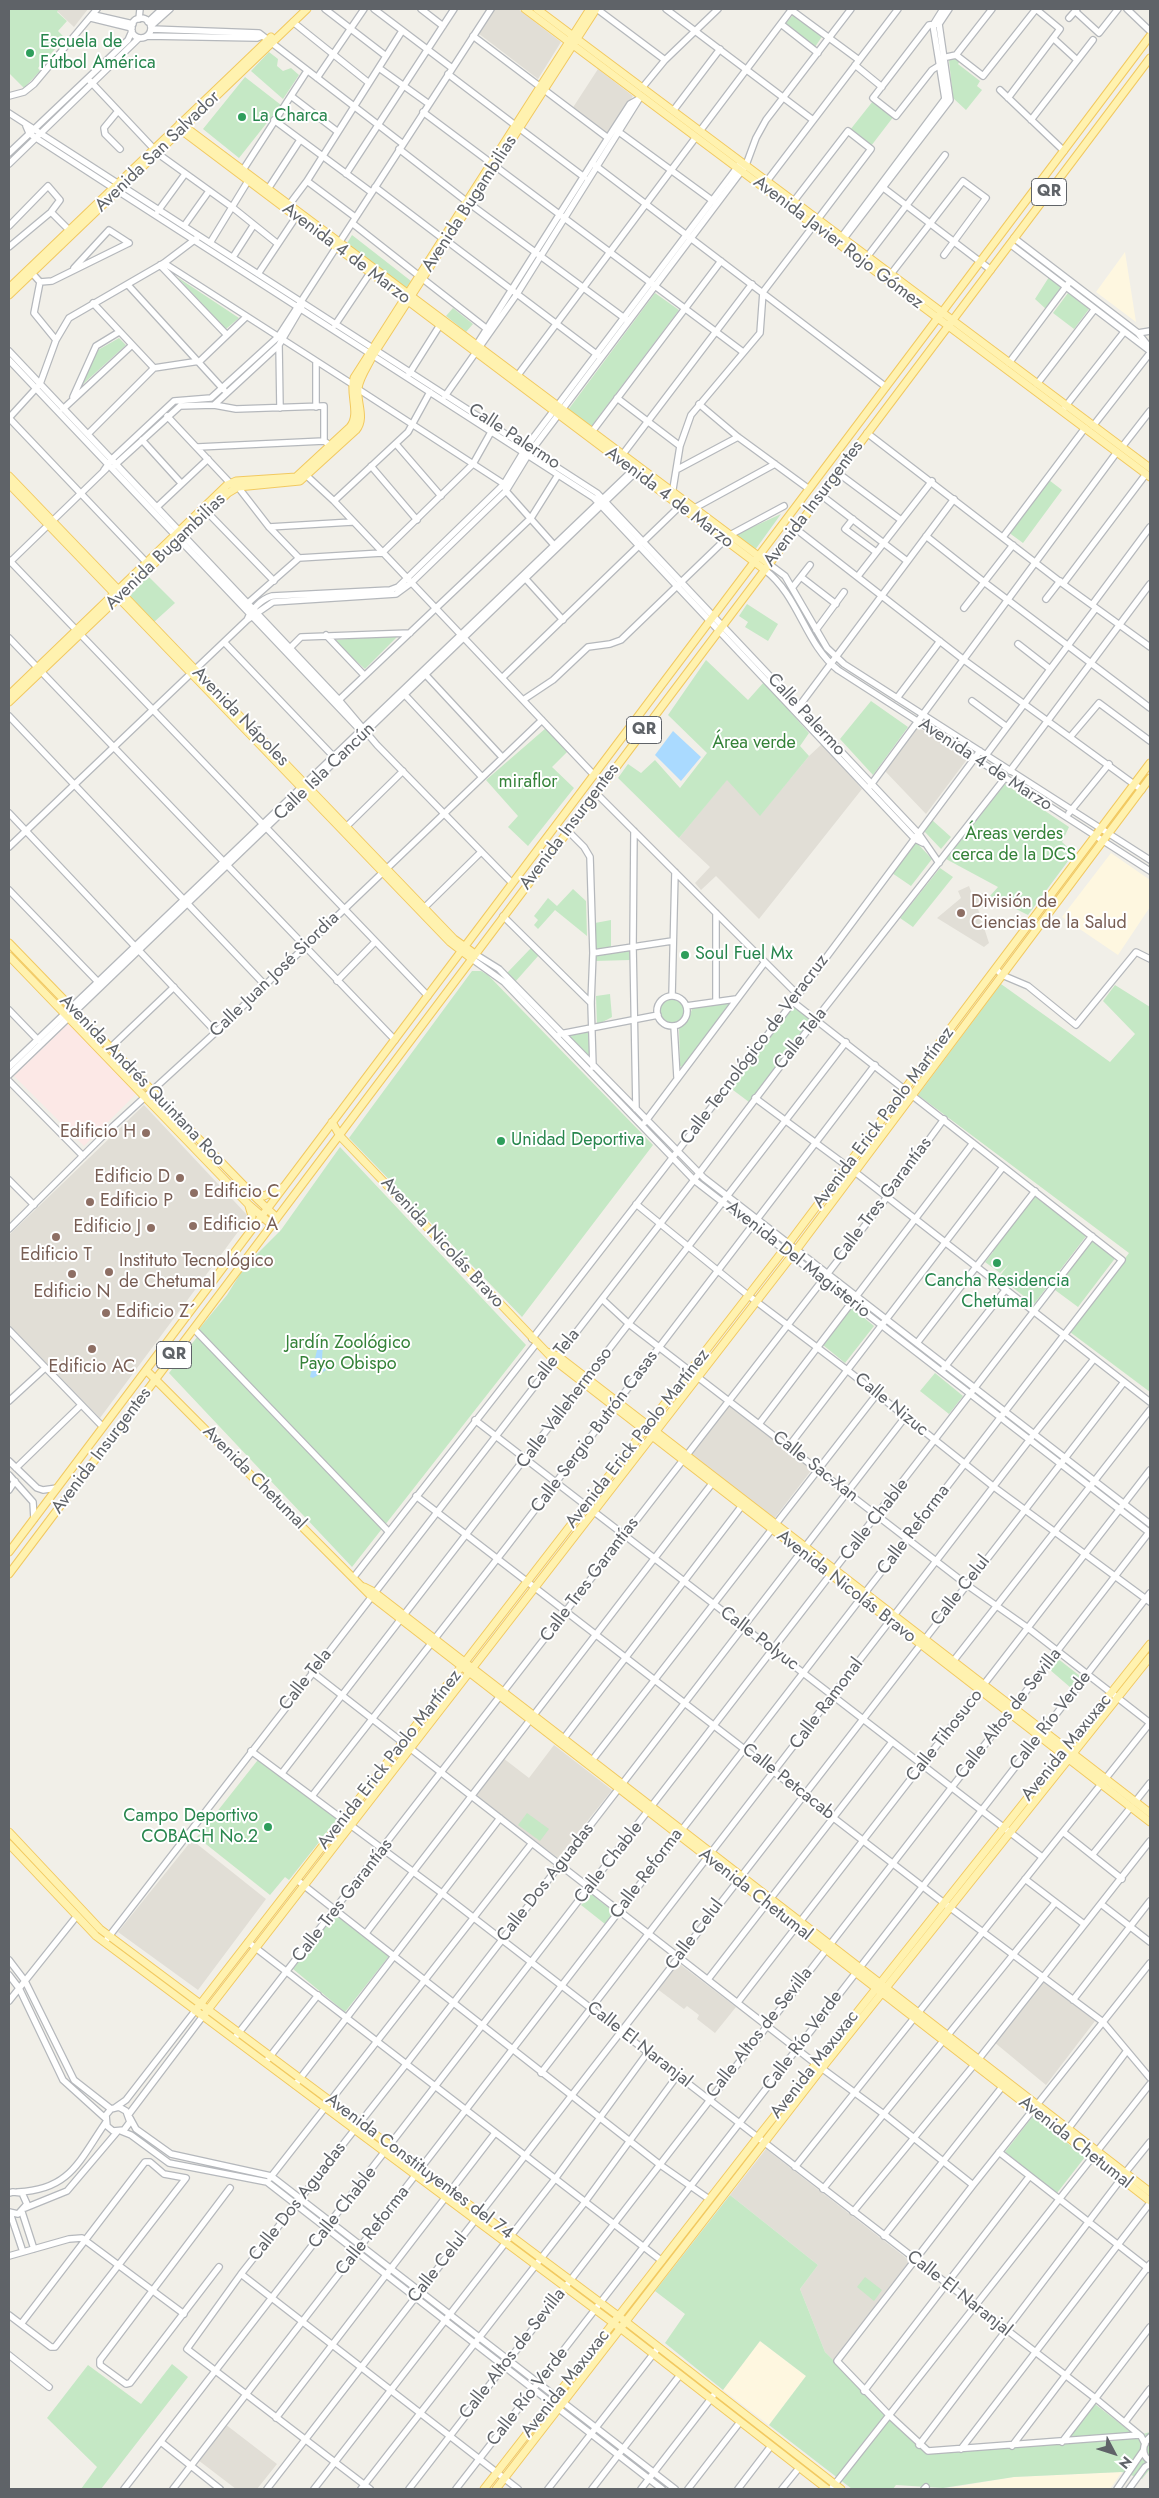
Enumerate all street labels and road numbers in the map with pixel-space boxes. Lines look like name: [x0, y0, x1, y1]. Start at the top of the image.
street label: Avenida San Salvador: [91, 87, 225, 217]
street label: Avenida Bugambilias: [418, 132, 522, 276]
street label: Avenida Javier Rojo Gómez: [749, 172, 927, 314]
road number: QR: [1032, 178, 1066, 206]
street label: Avenida 4 de Marzo: [278, 199, 414, 309]
street label: Calle Palermo: [464, 399, 564, 475]
street label: Avenida Insurgentes: [759, 437, 869, 571]
street label: Avenida 4 de Marzo: [601, 443, 737, 553]
street label: Avenida Bugambilias: [102, 489, 230, 615]
street label: Avenida Nápoles: [187, 663, 293, 771]
street label: Calle Palermo: [762, 669, 850, 761]
street label: Avenida 4 de Marzo: [914, 714, 1056, 816]
road number: QR: [626, 716, 662, 744]
street label: Calle Isla Cancún: [270, 718, 380, 826]
street label: Avenida Insurgentes: [515, 760, 625, 894]
street label: Calle Juan José Siordia: [206, 908, 344, 1042]
street label: Calle Tecnológico de Veracruz: [676, 951, 834, 1149]
street label: Avenida Andrés Quintana Roo: [54, 991, 230, 1171]
street label: Calle Tela: [770, 1004, 832, 1074]
street label: Avenida Erick Paolo Martínez: [809, 1023, 959, 1213]
street label: Calle Tres Garantías: [829, 1133, 937, 1267]
street label: Avenida Nicolás Bravo: [376, 1173, 508, 1313]
street label: Avenida Del Magisterio: [722, 1197, 874, 1323]
street label: Calle Tela: [523, 1325, 585, 1395]
road number: QR: [156, 1342, 192, 1368]
street label: Calle Vallehermoso: [512, 1343, 618, 1473]
street label: Avenida Erick Paolo Martínez: [561, 1345, 715, 1533]
street label: Calle Sergio Butrón Casas: [527, 1347, 663, 1517]
street label: Calle Nizuc: [850, 1369, 932, 1441]
street label: Avenida Insurgentes: [47, 1384, 157, 1518]
street label: Avenida Chetumal: [198, 1422, 310, 1534]
street label: Calle Sac-Xan: [768, 1427, 862, 1507]
street label: Calle Chable: [836, 1475, 914, 1565]
street label: Calle Reforma: [873, 1481, 955, 1579]
street label: Calle Tres Garantías: [536, 1513, 644, 1647]
street label: Avenida Nicolás Bravo: [772, 1526, 920, 1648]
street label: Calle Celul: [927, 1552, 995, 1630]
street label: Calle Polyuc: [715, 1602, 803, 1676]
street label: Calle Altos de Sevilla: [951, 1644, 1067, 1784]
street label: Calle Tela: [275, 1645, 337, 1715]
street label: Calle Ramonal: [786, 1654, 868, 1754]
street label: Avenida Erick Paolo Martínez: [313, 1666, 467, 1854]
street label: Calle Río Verde: [1006, 1667, 1096, 1775]
street label: Calle Tihosuco: [902, 1685, 988, 1787]
street label: Avenida Maxuxac: [1017, 1690, 1117, 1806]
street label: Calle Petcacab: [737, 1739, 839, 1825]
street label: Calle Chable: [570, 1818, 648, 1908]
street label: Calle Dos Aguadas: [493, 1819, 599, 1947]
street label: Calle Reforma: [606, 1825, 688, 1923]
street label: Calle Tres Garantías: [288, 1835, 398, 1967]
street label: Avenida Chetumal: [694, 1844, 816, 1946]
street label: Calle Celul: [661, 1895, 729, 1975]
street label: Calle Altos de Sevilla: [702, 1963, 818, 2103]
street label: Calle Río Verde: [758, 1987, 848, 2095]
street label: Calle El Naranjal: [582, 1997, 696, 2093]
street label: Avenida Maxuxac: [766, 2007, 864, 2123]
street label: Avenida Constituyentes del 74: [321, 2089, 517, 2245]
street label: Avenida Chetumal: [1014, 2092, 1136, 2194]
street label: Calle Dos Aguadas: [245, 2138, 351, 2266]
street label: Calle Chable: [304, 2163, 382, 2253]
street label: Calle Reforma: [332, 2182, 414, 2280]
street label: Calle Celul: [404, 2229, 472, 2307]
street label: Calle El Naranjal: [902, 2246, 1016, 2342]
street label: Calle Altos de Sevilla: [455, 2284, 571, 2424]
street label: Avenida Maxuxac: [517, 2326, 615, 2442]
street label: Calle Río Verde: [483, 2343, 573, 2451]

